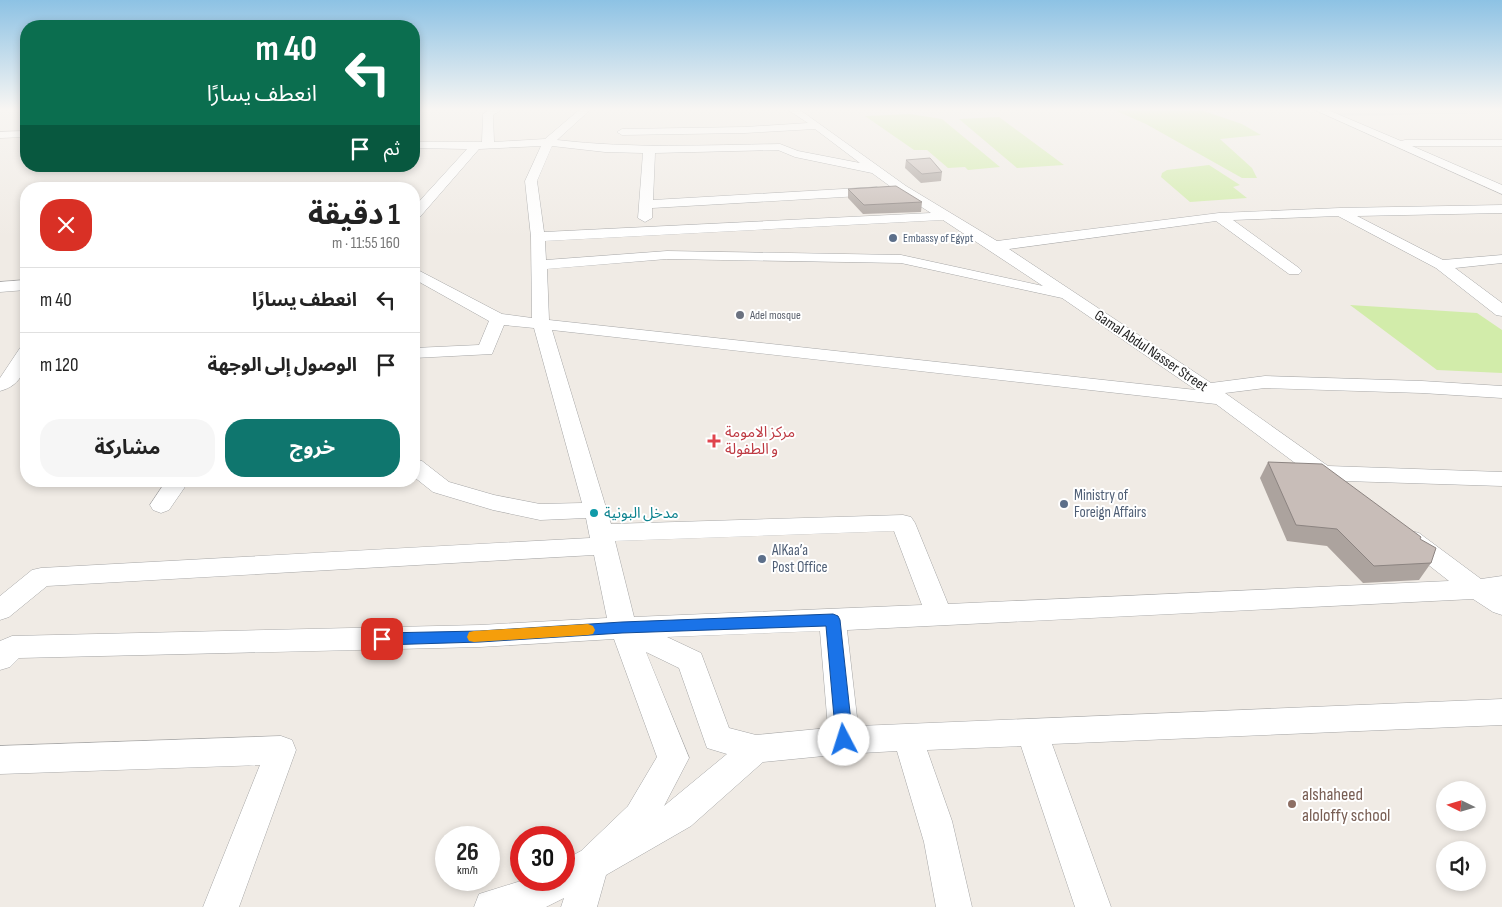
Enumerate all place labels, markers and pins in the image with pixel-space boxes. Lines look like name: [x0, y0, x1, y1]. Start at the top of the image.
place label: Embassy of Egypt: [903, 231, 974, 246]
marker: Embassy of Egypt: [887, 232, 899, 244]
place label: Adel mosque: [749, 308, 801, 323]
marker: Adel mosque: [734, 309, 746, 321]
place label: مركز الامومة و الطفولة: [725, 423, 795, 459]
marker: مركز الامومة و الطفولة: [707, 434, 721, 448]
place label: Ministry of Foreign Affairs: [1074, 486, 1146, 522]
marker: Ministry of Foreign Affairs: [1058, 498, 1070, 510]
place label: مدخل البونية: [604, 504, 679, 523]
marker: مدخل البونية: [588, 507, 600, 519]
place label: AlKaa’a Post Office: [771, 541, 828, 577]
marker: AlKaa’a Post Office: [756, 553, 768, 565]
pin: [361, 618, 403, 660]
place label: alshaheed aloloffy school: [1302, 784, 1390, 826]
marker: alshaheed aloloffy school: [1286, 798, 1298, 810]

